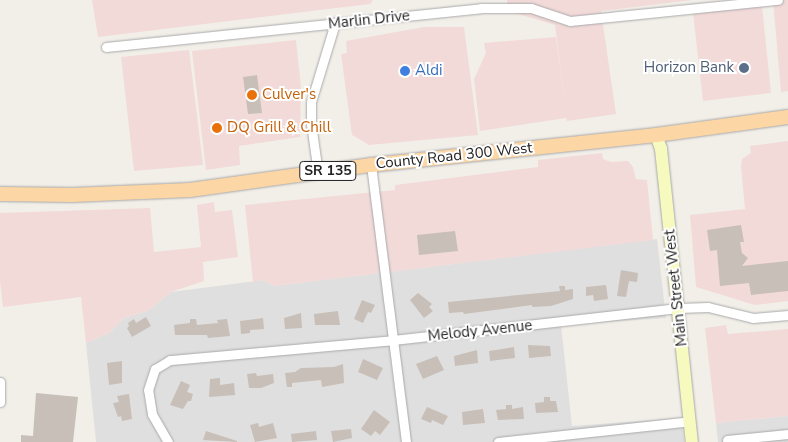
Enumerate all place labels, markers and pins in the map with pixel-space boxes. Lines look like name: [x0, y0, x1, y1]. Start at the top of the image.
place label: Horizon Bank: [644, 59, 734, 77]
place label: Aldi: [415, 62, 443, 80]
marker: Horizon Bank: [738, 62, 750, 74]
marker: Aldi: [399, 65, 411, 77]
place label: Culver's: [262, 86, 316, 104]
marker: Culver's: [246, 89, 258, 101]
place label: DQ Grill & Chill: [227, 119, 331, 137]
marker: DQ Grill & Chill: [211, 122, 223, 134]

